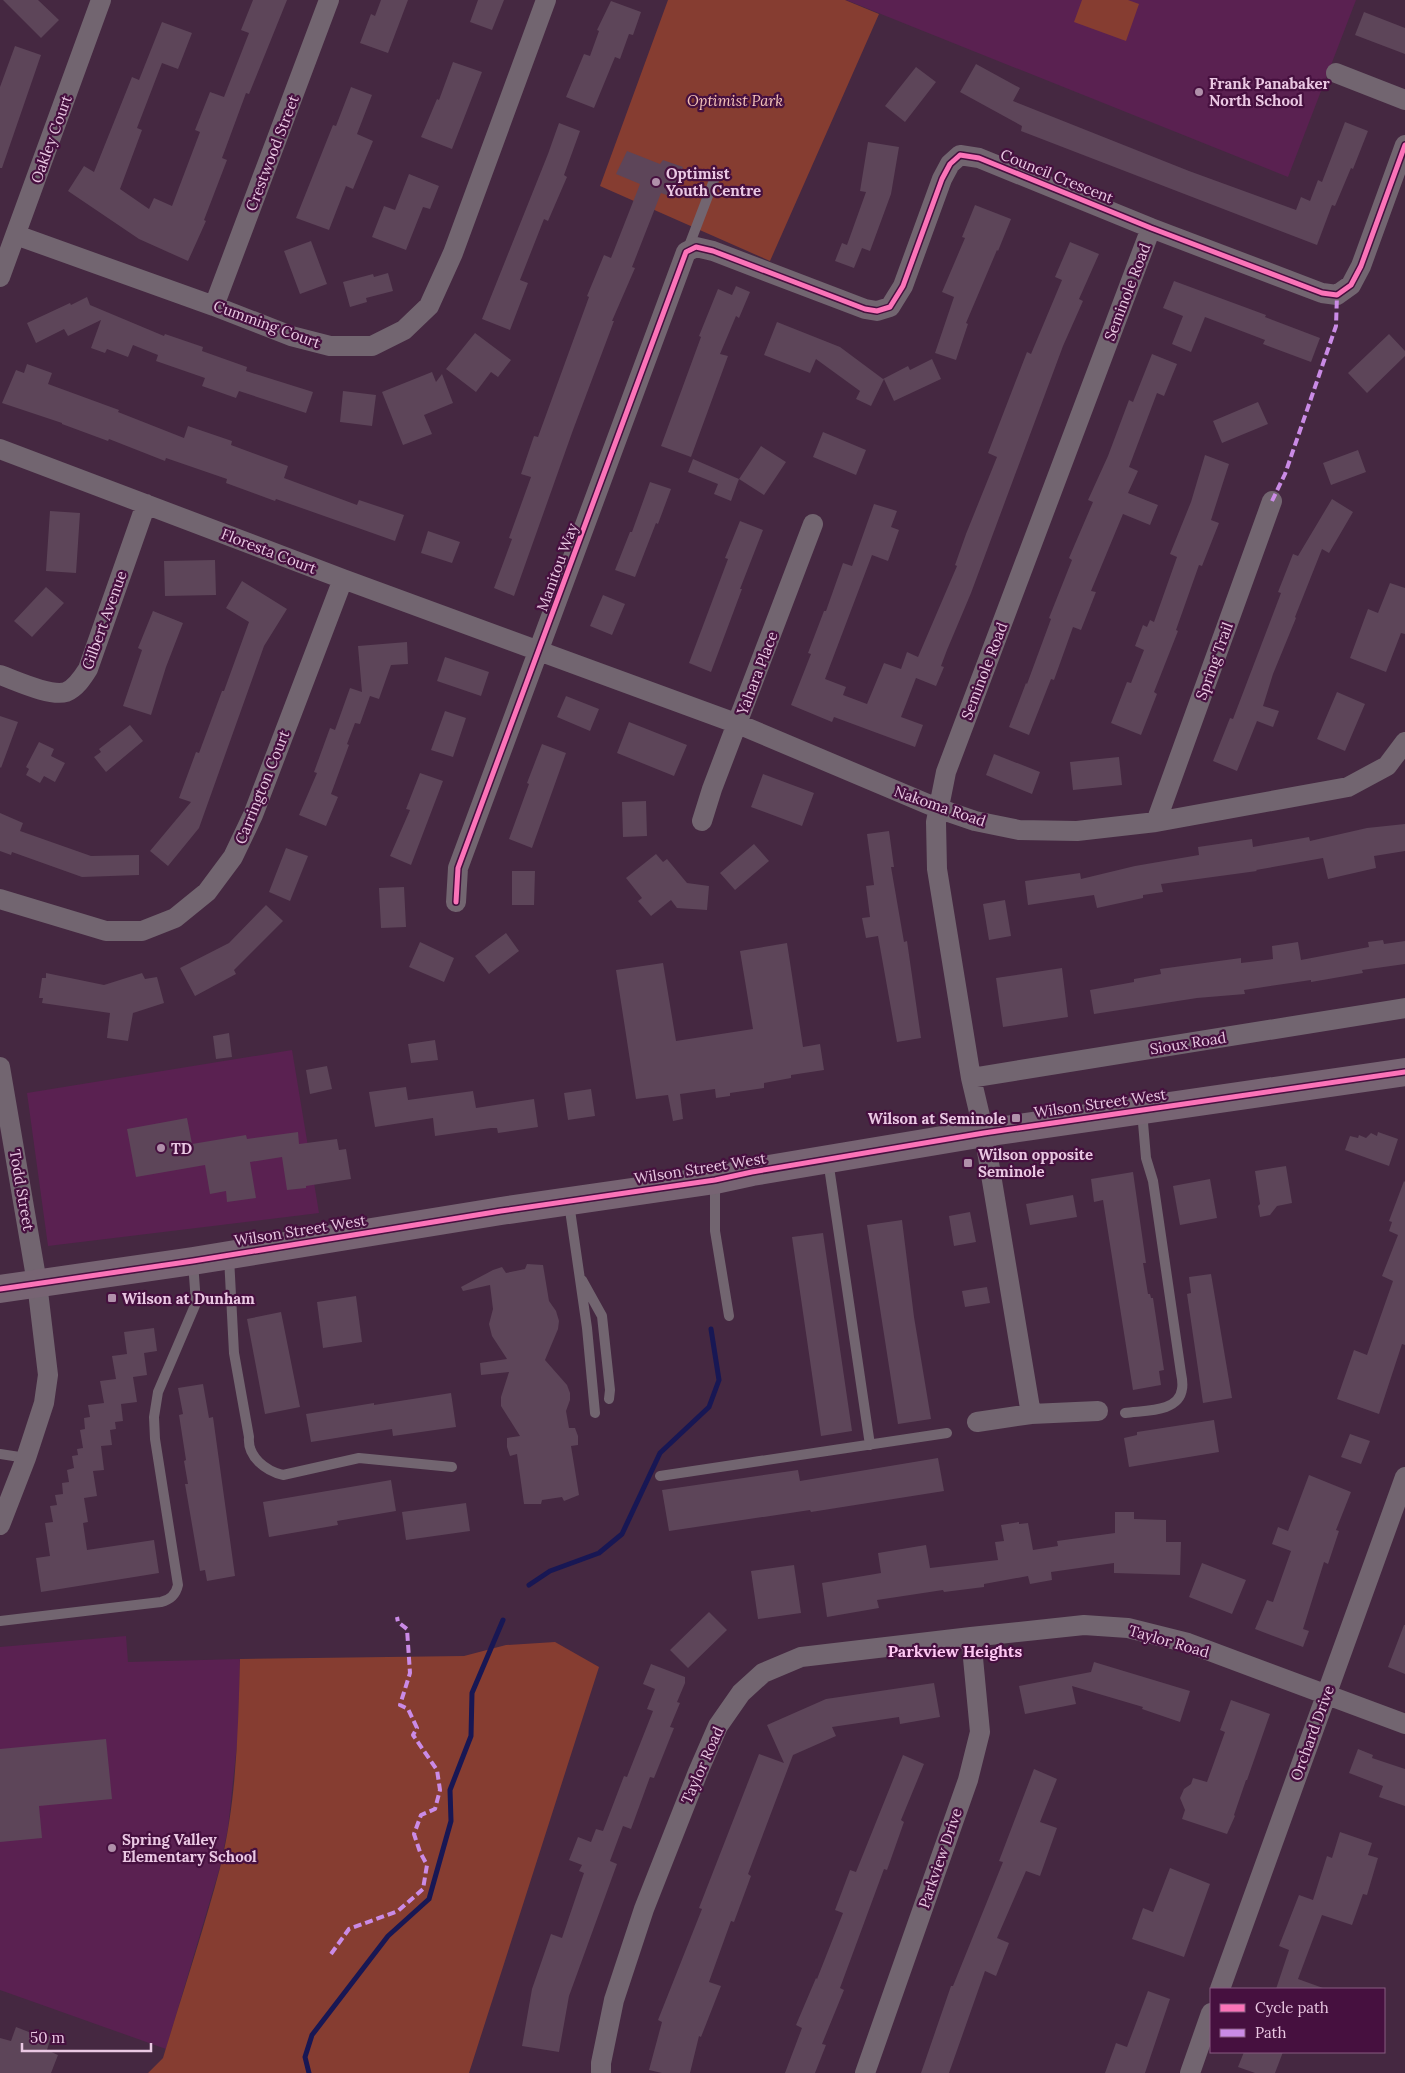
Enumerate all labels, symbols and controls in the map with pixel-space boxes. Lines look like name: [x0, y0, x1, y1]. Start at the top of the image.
place label: Frank Panabaker North School: [1209, 74, 1331, 110]
marker: Frank Panabaker North School: [1193, 86, 1205, 98]
park label: Optimist Park: [687, 91, 783, 110]
street label: Oakley Court: [26, 92, 76, 186]
street label: Crestwood Street: [241, 92, 303, 214]
street label: Council Crescent: [998, 145, 1117, 207]
place label: Optimist Youth Centre: [666, 164, 761, 200]
marker: Optimist Youth Centre: [650, 176, 662, 188]
street label: Seminole Road: [1100, 240, 1154, 344]
street label: Cumming Court: [211, 296, 323, 352]
street label: Manitou Way: [532, 520, 582, 614]
street label: Floresta Court: [219, 524, 320, 578]
street label: Gilbert Avenue: [77, 568, 131, 672]
street label: Seminole Road: [957, 619, 1011, 723]
street label: Spring Trail: [1191, 620, 1237, 702]
street label: Yahara Place: [732, 628, 782, 718]
street label: Carrington Court: [231, 727, 294, 847]
street label: Nakoma Road: [892, 781, 988, 831]
street label: Sioux Road: [1148, 1028, 1228, 1058]
street label: Wilson Street West: [1033, 1084, 1168, 1122]
place label: Wilson at Seminole: [868, 1109, 1006, 1128]
marker: Wilson at Seminole: [1010, 1112, 1022, 1124]
place label: TD: [171, 1139, 192, 1158]
marker: TD: [155, 1142, 167, 1154]
place label: Wilson opposite Seminole: [978, 1145, 1093, 1181]
street label: Todd Street: [6, 1148, 39, 1232]
street label: Wilson Street West: [633, 1148, 768, 1188]
marker: Wilson opposite Seminole: [962, 1157, 974, 1169]
street label: Wilson Street West: [233, 1210, 368, 1250]
place label: Wilson at Dunham: [122, 1289, 255, 1308]
marker: Wilson at Dunham: [106, 1292, 118, 1304]
street label: Taylor Road: [1127, 1620, 1211, 1662]
district label: Parkview Heights: [888, 1641, 1022, 1661]
street label: Orchard Drive: [1286, 1683, 1338, 1783]
street label: Taylor Road: [676, 1723, 728, 1807]
street label: Parkview Drive: [914, 1805, 966, 1911]
place label: Spring Valley Elementary School: [122, 1830, 257, 1866]
marker: Spring Valley Elementary School: [106, 1842, 118, 1854]
legend: [1210, 1988, 1385, 2053]
text: Cycle path: [1255, 1998, 1329, 2017]
scale bar: [22, 2020, 151, 2052]
text: Path: [1255, 2023, 1286, 2042]
text: 50 m: [30, 2028, 65, 2047]

